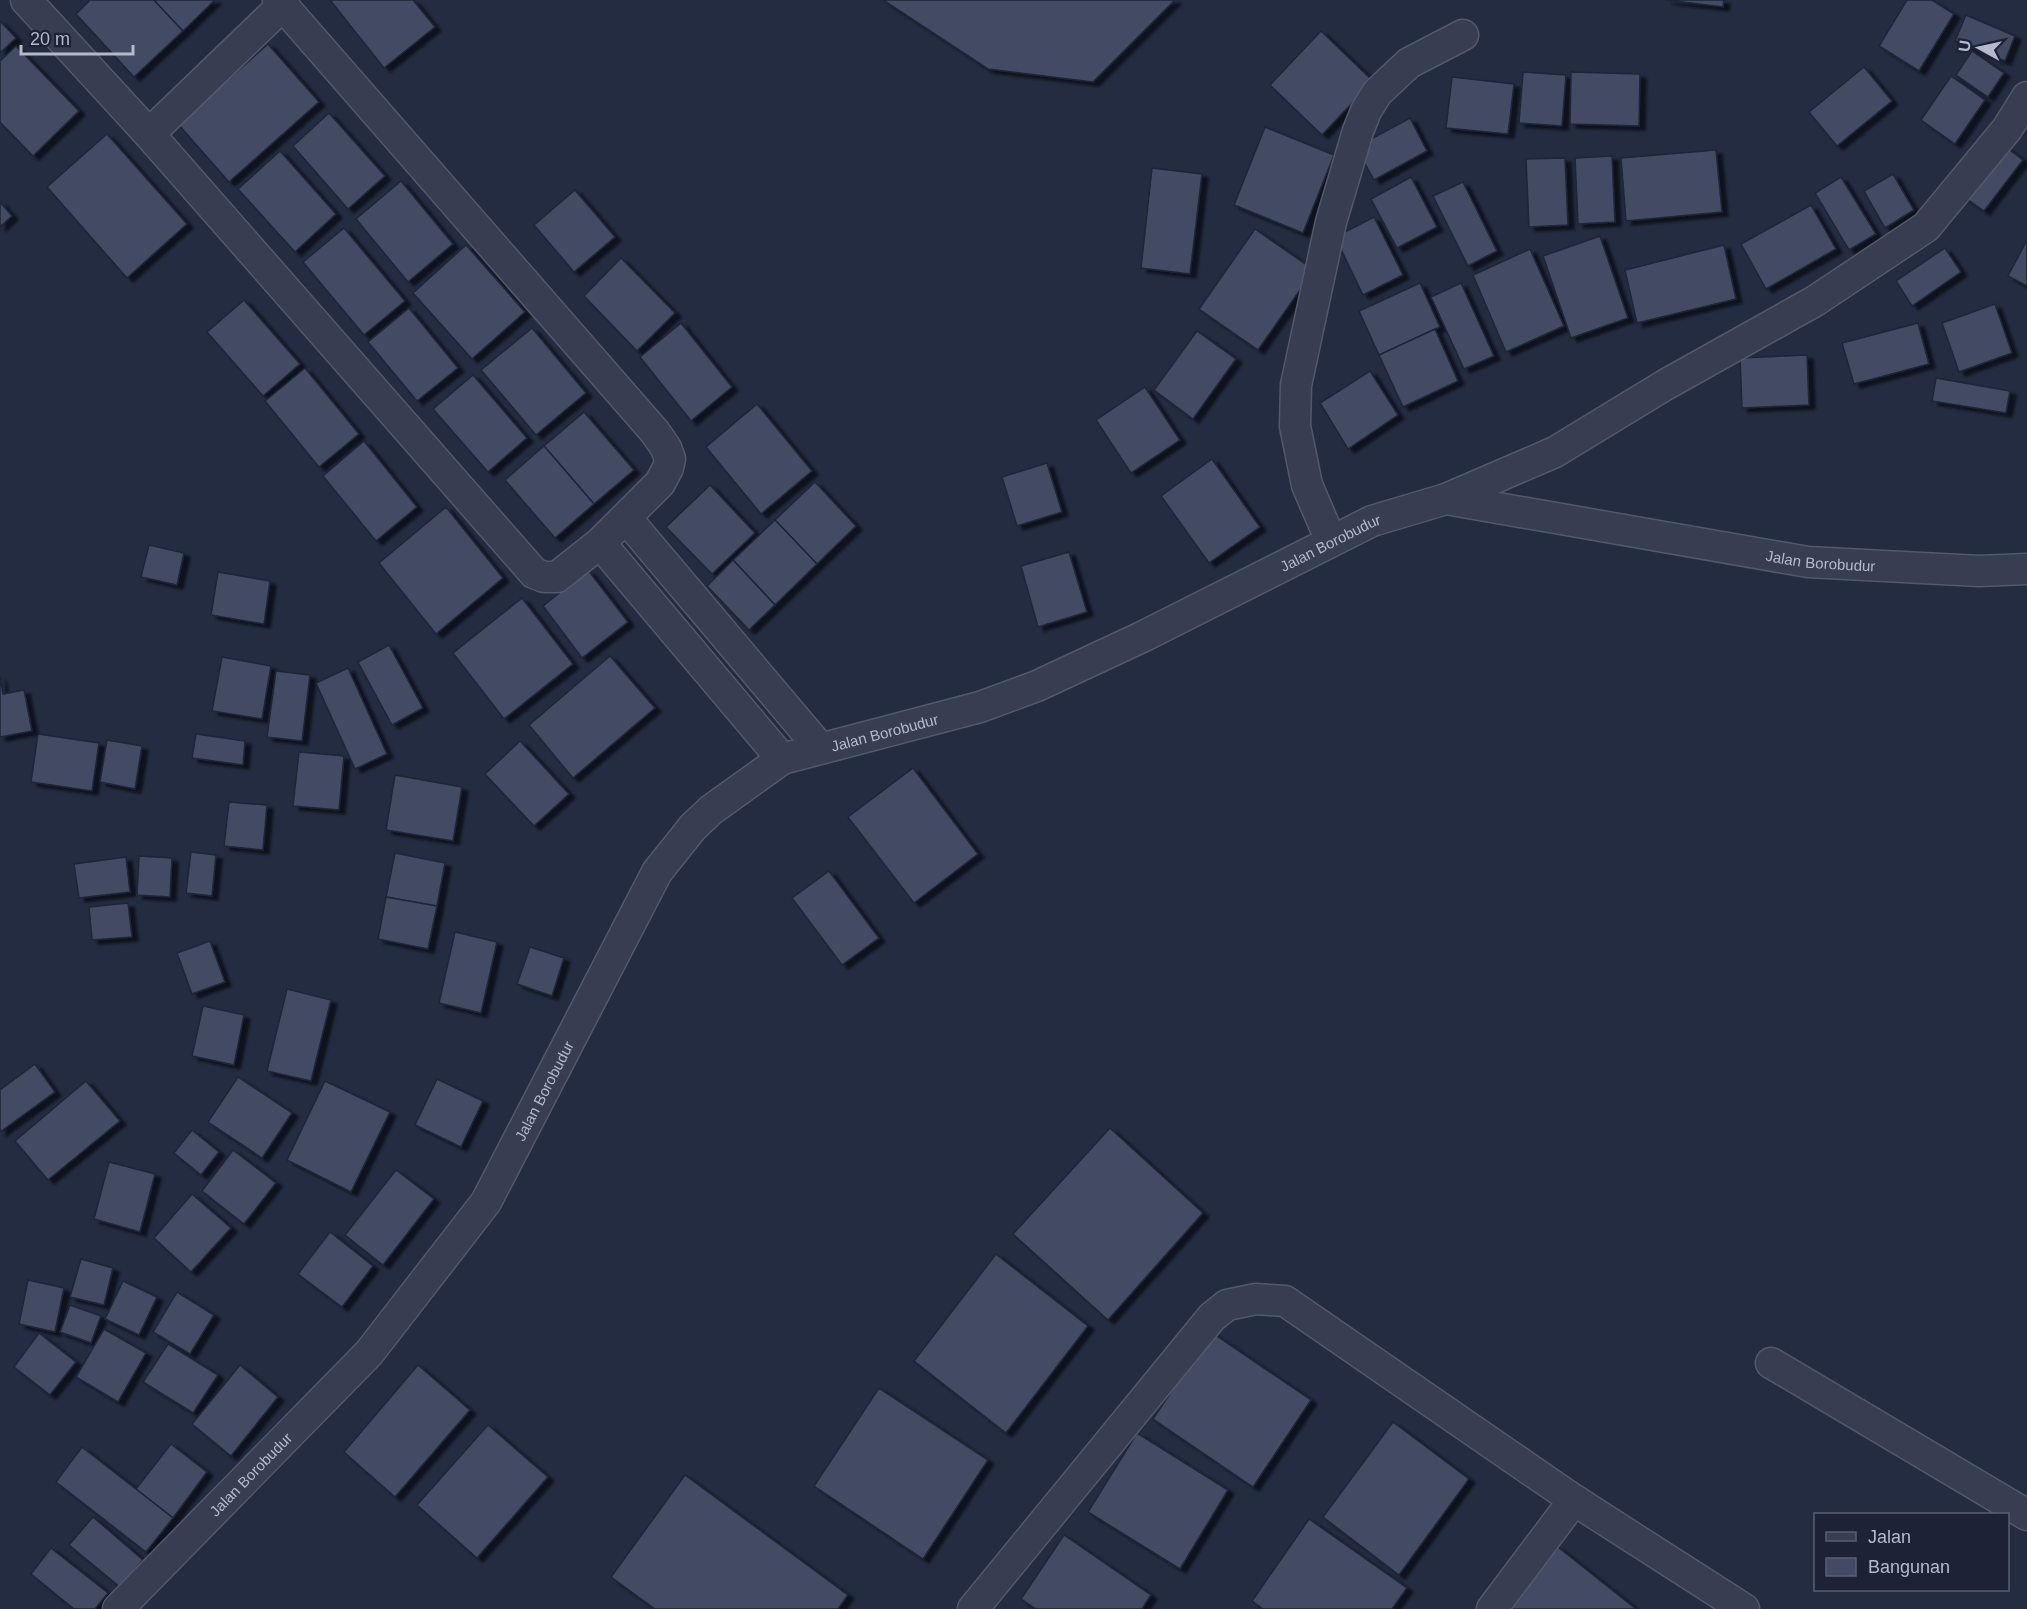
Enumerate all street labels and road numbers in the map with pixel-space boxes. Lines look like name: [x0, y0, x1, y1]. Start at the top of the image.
street label: Jalan Borobudur: [1277, 511, 1382, 575]
street label: Jalan Borobudur: [1765, 546, 1876, 574]
street label: Jalan Borobudur: [829, 710, 940, 754]
street label: Jalan Borobudur: [511, 1038, 577, 1143]
street label: Jalan Borobudur: [206, 1429, 295, 1519]

